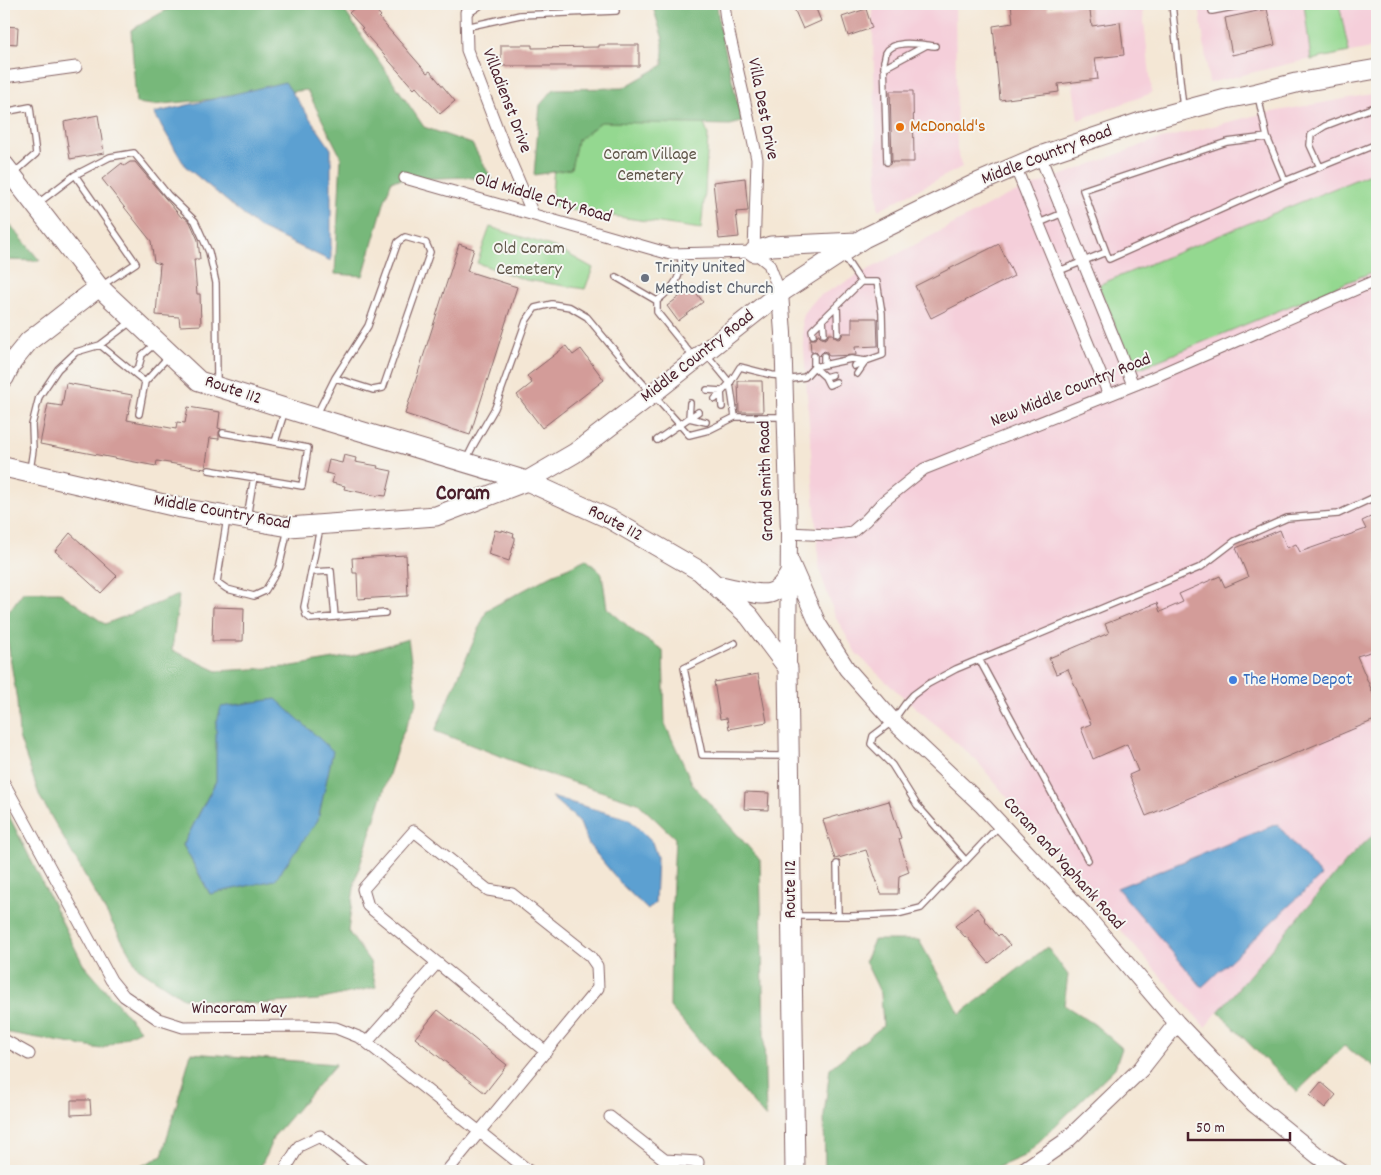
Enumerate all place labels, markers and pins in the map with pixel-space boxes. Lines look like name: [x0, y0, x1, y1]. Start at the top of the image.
place label: McDonald's: [910, 115, 986, 140]
marker: McDonald's: [894, 121, 906, 133]
place label: Trinity United Methodist Church: [655, 256, 774, 302]
marker: Trinity United Methodist Church: [639, 272, 651, 284]
place label: The Home Depot: [1243, 668, 1353, 693]
marker: The Home Depot: [1227, 674, 1239, 686]

